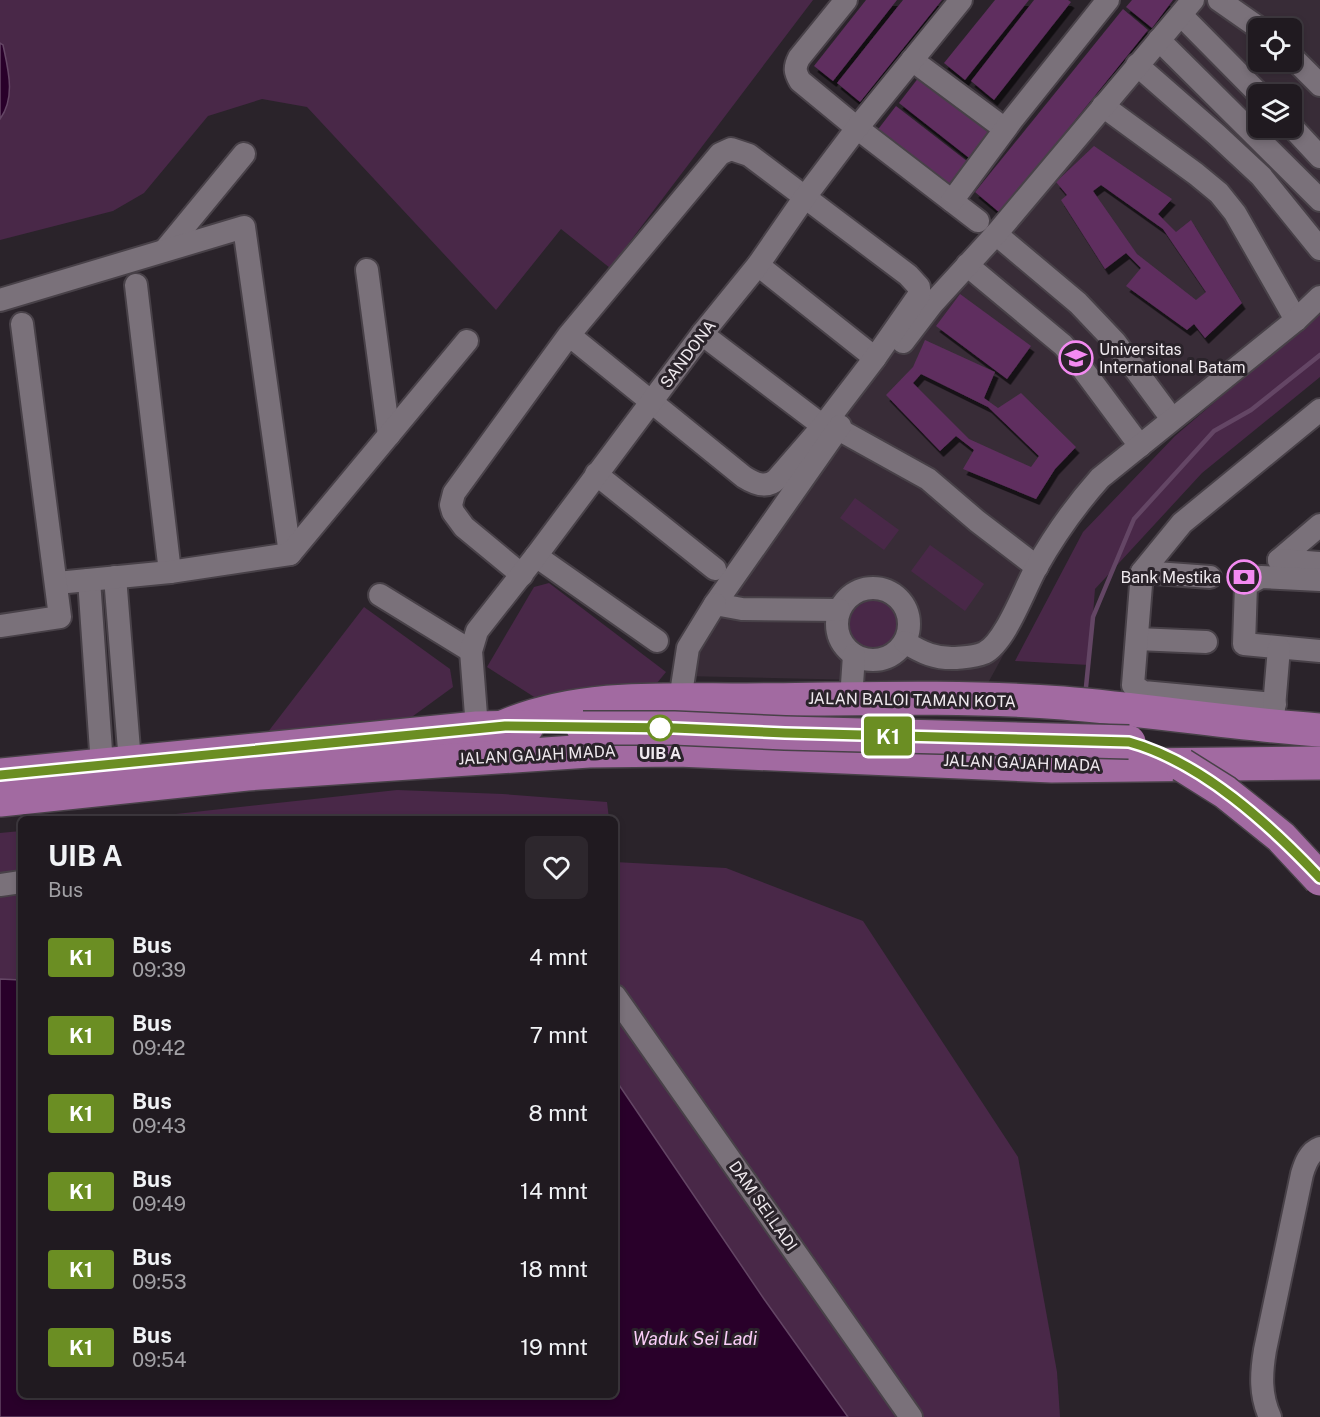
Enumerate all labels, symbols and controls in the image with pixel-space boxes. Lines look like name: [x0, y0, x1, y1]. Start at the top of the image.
map controls: [1248, 18, 1302, 138]
button: locate: [1248, 18, 1302, 72]
button: layers: [1248, 84, 1302, 138]
street label: SANDONA: [656, 316, 720, 392]
school or university icon: Universitas International Batam: [1058, 340, 1094, 376]
place label: Universitas International Batam: [1099, 340, 1246, 377]
bank icon: Bank Mestika: [1226, 559, 1262, 595]
place label: Bank Mestika: [1120, 568, 1221, 587]
street label: JALAN BALOI TAMAN KOTA: [808, 689, 1016, 711]
marker: UIB A: [647, 715, 673, 741]
line badge: K1: [861, 716, 915, 756]
text: K1: [876, 724, 900, 749]
street label: JALAN GAJAH MADA: [458, 741, 616, 769]
place label: UIB A: [639, 744, 682, 763]
street label: JALAN GAJAH MADA: [943, 751, 1101, 775]
button: heart: [525, 836, 588, 899]
text: UIB A: [48, 839, 123, 872]
text: Bus: [48, 878, 83, 902]
text: Bus: [132, 932, 172, 958]
text: 4 mnt: [529, 944, 588, 970]
text: K1: [69, 945, 93, 970]
text: 09:39: [132, 958, 186, 982]
text: Bus: [132, 1010, 172, 1036]
text: 7 mnt: [530, 1022, 588, 1048]
text: K1: [69, 1023, 93, 1048]
text: 09:42: [132, 1036, 185, 1060]
text: Bus: [132, 1088, 172, 1114]
text: 8 mnt: [529, 1100, 588, 1126]
text: K1: [69, 1101, 93, 1126]
text: 09:43: [132, 1114, 186, 1138]
street label: DAM SEI.LADI: [725, 1157, 801, 1255]
text: Bus: [132, 1166, 172, 1192]
text: 14 mnt: [520, 1178, 588, 1204]
text: K1: [69, 1179, 93, 1204]
text: 09:49: [132, 1192, 186, 1216]
text: Bus: [132, 1244, 172, 1270]
text: 18 mnt: [520, 1256, 588, 1282]
text: K1: [69, 1257, 93, 1282]
text: 09:53: [132, 1270, 187, 1294]
text: Bus: [132, 1322, 172, 1348]
water label: Waduk Sei Ladi: [633, 1328, 758, 1349]
text: 19 mnt: [520, 1334, 588, 1360]
text: K1: [69, 1335, 93, 1360]
text: 09:54: [132, 1348, 187, 1372]

